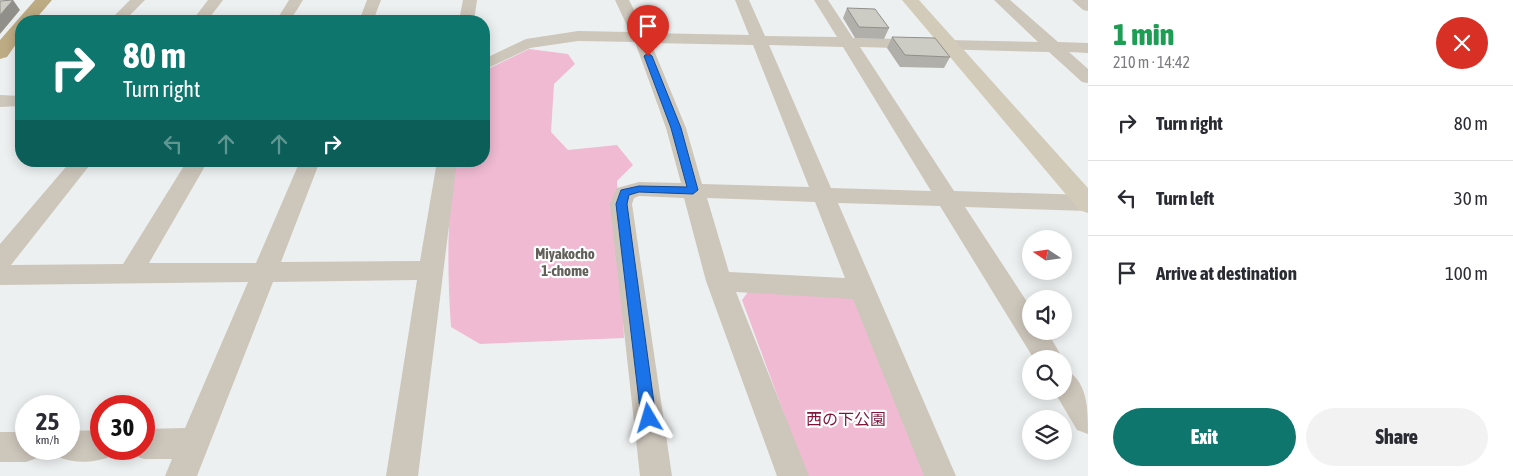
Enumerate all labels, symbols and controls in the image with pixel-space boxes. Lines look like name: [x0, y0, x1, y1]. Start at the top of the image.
pin: [627, 5, 669, 56]
icon: arrive: [634, 12, 662, 40]
text: 1 min: [1113, 17, 1174, 51]
button: close: [1436, 17, 1488, 69]
icon: right: [40, 35, 105, 100]
text: 80 m: [123, 35, 186, 75]
text: 210 m · 14:42: [1113, 53, 1190, 71]
text: Turn right: [123, 76, 200, 102]
icon: right: [1113, 109, 1141, 137]
text: Turn right: [1156, 112, 1223, 134]
text: 80 m: [1454, 112, 1488, 134]
icon: left: [159, 130, 187, 158]
icon: ahead: [212, 130, 240, 158]
icon: ahead: [265, 130, 293, 158]
icon: right: [318, 130, 346, 158]
icon: left: [1113, 184, 1141, 212]
text: Turn left: [1156, 187, 1214, 209]
text: 30 m: [1454, 187, 1488, 209]
north arrow: [1022, 230, 1072, 280]
map controls: [1022, 230, 1072, 460]
district label: Miyakocho 1-chome: [535, 245, 595, 279]
icon: arrive: [1113, 259, 1141, 287]
text: Arrive at destination: [1156, 262, 1297, 284]
text: 100 m: [1445, 262, 1488, 284]
button: sound: [1022, 290, 1072, 340]
button: search: [1022, 350, 1072, 400]
position arrow: [622, 391, 674, 443]
speed limit sign: 30: [90, 395, 155, 460]
text: 25: [36, 407, 59, 435]
button: Exit: [1113, 408, 1296, 466]
button: Share: [1306, 408, 1488, 466]
park label: 西の下公園: [806, 410, 886, 428]
button: layers: [1022, 410, 1072, 460]
text: km/h: [36, 433, 59, 447]

